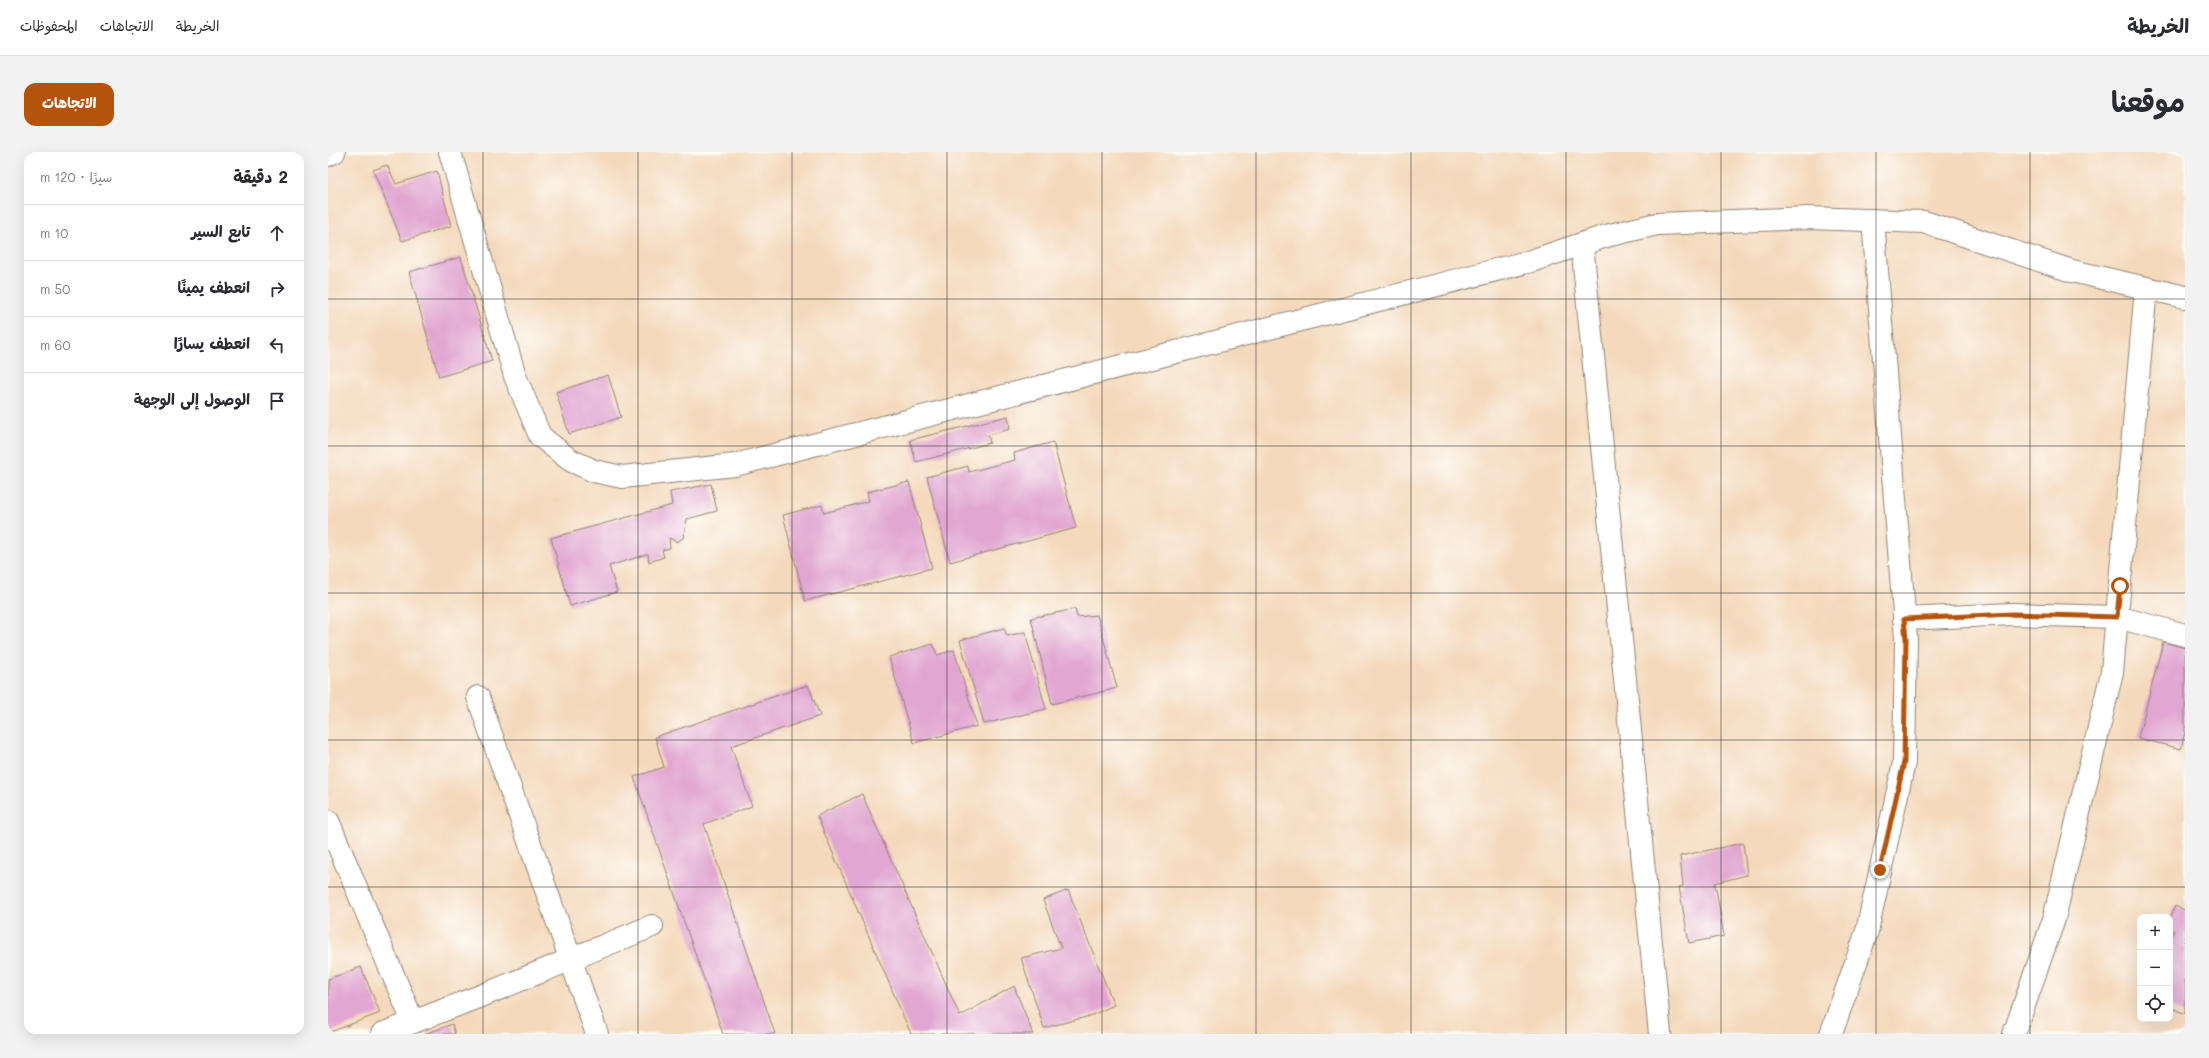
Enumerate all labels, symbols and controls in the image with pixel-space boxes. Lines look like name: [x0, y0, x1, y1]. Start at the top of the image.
text: الخريطة: [2127, 13, 2189, 38]
text: المحفوظات: [20, 16, 78, 35]
text: الاتجاهات: [100, 16, 154, 35]
text: الخريطة: [176, 16, 219, 35]
button: الاتجاهات: [24, 83, 114, 126]
text: موقعنا: [2111, 83, 2185, 119]
text: 2 دقيقة: [233, 165, 288, 187]
text: سيرًا · 120 m: [40, 168, 112, 185]
text: تابع السير: [191, 221, 250, 241]
icon: ahead: [266, 222, 288, 244]
text: 10 m: [40, 224, 68, 241]
text: انعطف يمينًا: [178, 277, 250, 297]
icon: right: [266, 278, 288, 300]
text: 50 m: [40, 280, 70, 297]
text: انعطف يسارًا: [174, 333, 250, 353]
icon: left: [266, 334, 288, 356]
text: 60 m: [40, 336, 70, 353]
text: الوصول إلى الوجهة: [134, 389, 250, 409]
icon: arrive: [266, 390, 288, 412]
route start: [2111, 577, 2129, 595]
route end: [1871, 861, 1889, 879]
map controls: [2137, 914, 2173, 1022]
button: +: [2137, 914, 2173, 950]
button: −: [2137, 950, 2173, 986]
button: locate: [2137, 986, 2173, 1022]

